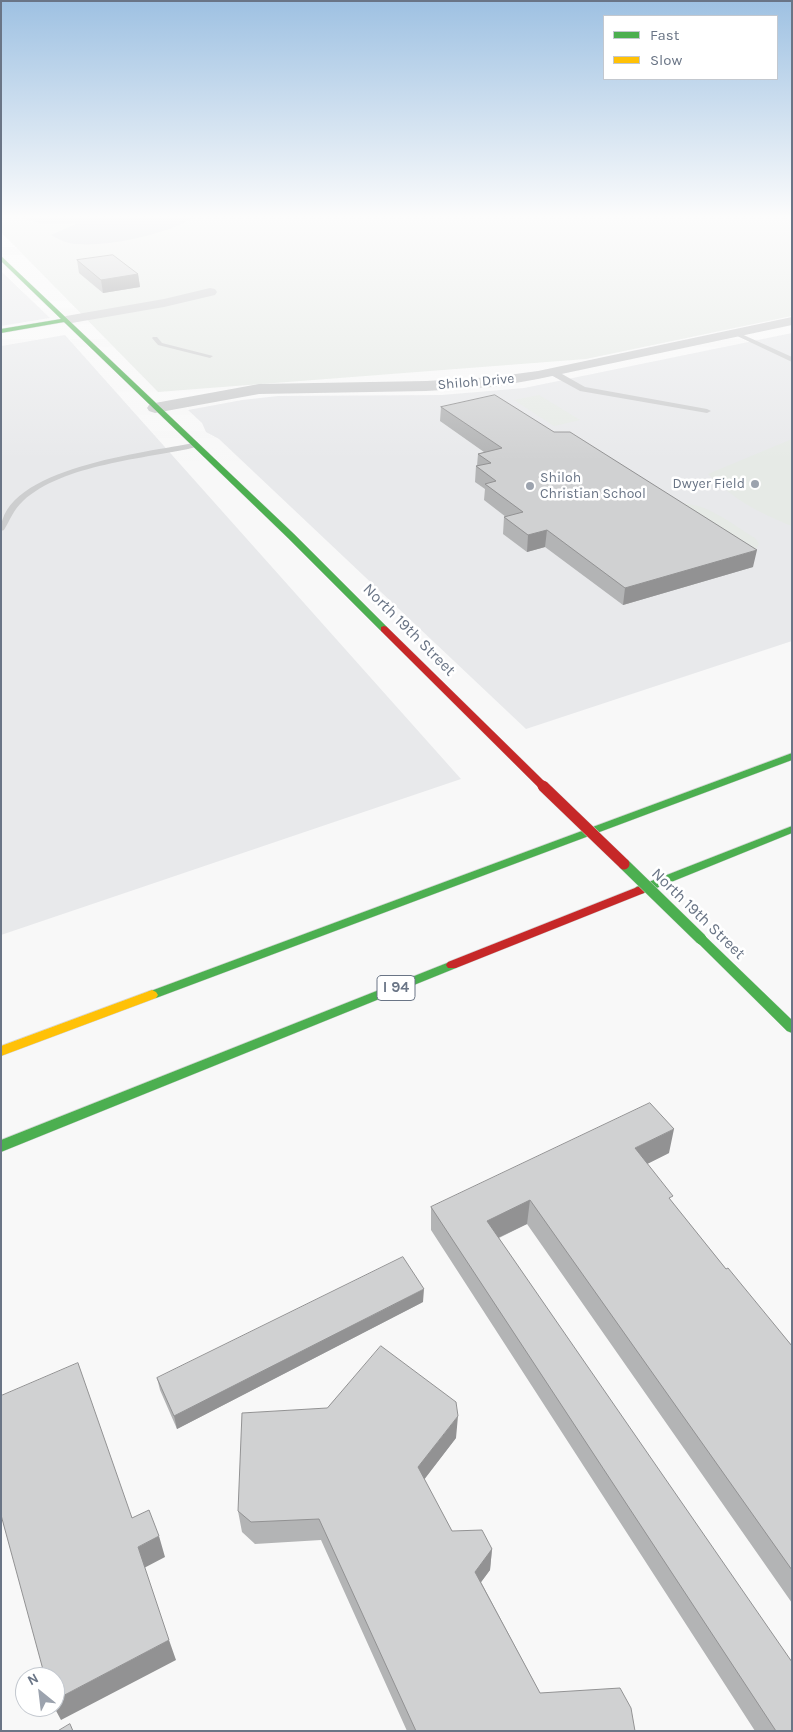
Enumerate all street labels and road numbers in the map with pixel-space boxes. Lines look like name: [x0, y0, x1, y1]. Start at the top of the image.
street label: Shiloh Drive: [437, 370, 515, 394]
street label: North 19th Street: [359, 580, 459, 680]
street label: North 19th Street: [647, 864, 749, 964]
road number: I 94: [377, 976, 415, 1000]

